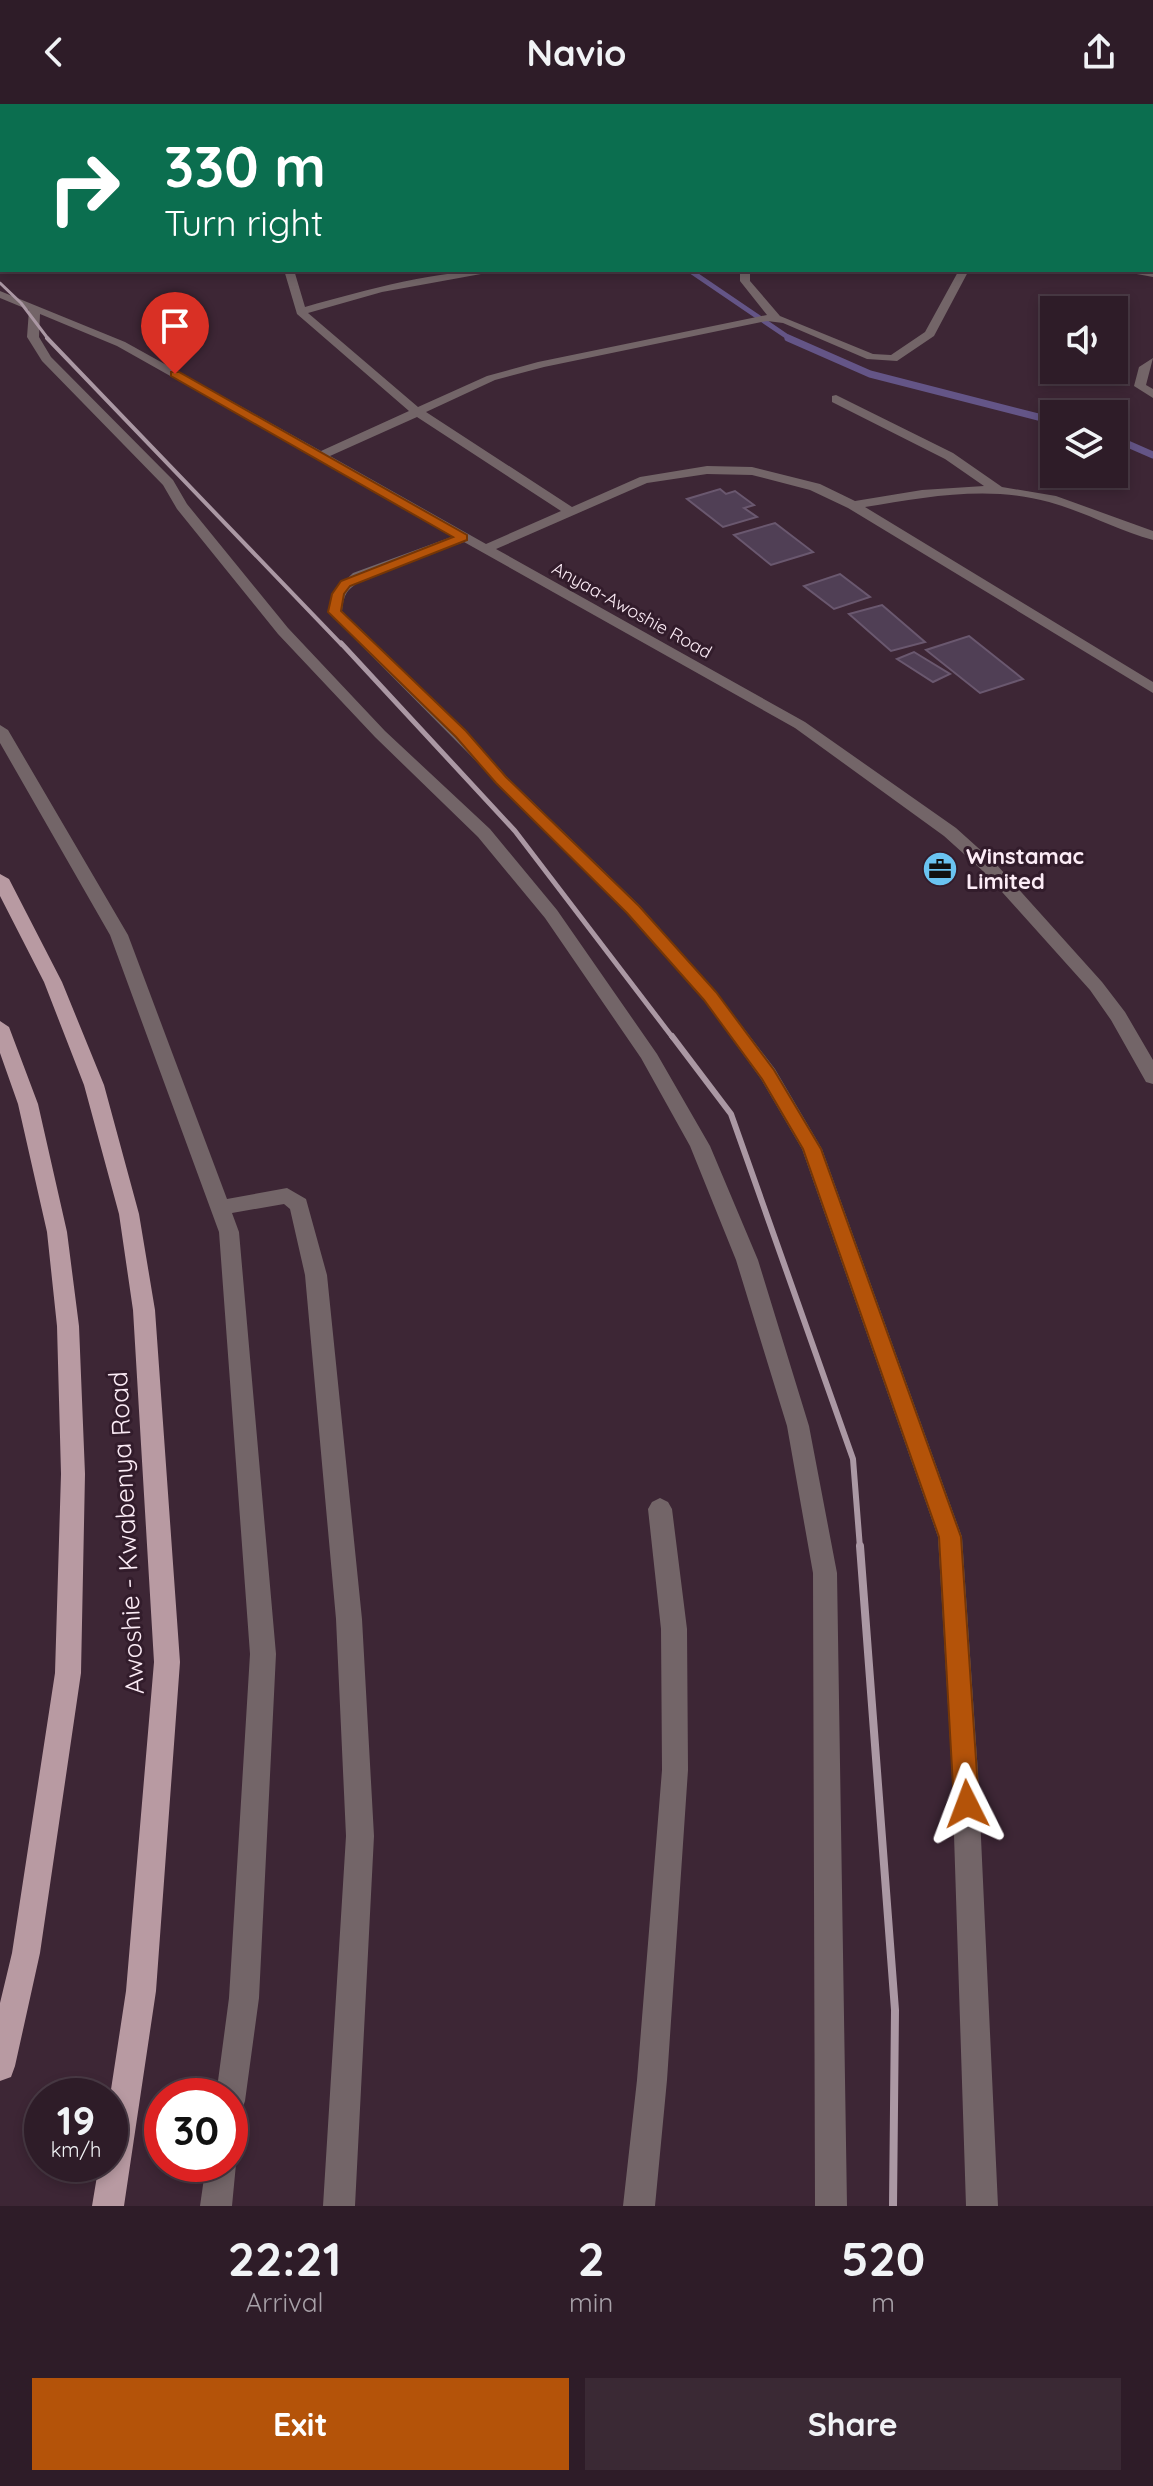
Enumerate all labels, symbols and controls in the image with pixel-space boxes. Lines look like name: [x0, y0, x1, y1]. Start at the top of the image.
icon: back: [32, 30, 76, 74]
text: Navio: [527, 30, 626, 75]
icon: share: [1077, 30, 1121, 74]
text: 330 m: [164, 131, 326, 201]
icon: right: [32, 136, 136, 240]
text: Turn right: [164, 200, 323, 245]
pin: [141, 292, 209, 374]
map controls: [1040, 296, 1128, 488]
button: sound: [1040, 296, 1128, 384]
icon: arrive: [153, 304, 197, 348]
button: layers: [1040, 400, 1128, 488]
street label: Anyaa-Awoshie Road: [548, 556, 716, 664]
place label: Winstamac Limited: [966, 842, 1084, 895]
office icon: Winstamac Limited: [921, 850, 959, 888]
street label: Awoshie - Kwabenya Road: [101, 1371, 151, 1695]
position arrow: [925, 1762, 1009, 1846]
speed limit sign: 30: [144, 2078, 248, 2182]
text: 19: [57, 2095, 95, 2145]
text: km/h: [51, 2137, 101, 2162]
text: 22:21: [228, 2228, 341, 2288]
text: 2: [577, 2228, 605, 2288]
text: 520: [841, 2228, 925, 2288]
text: Arrival: [246, 2286, 323, 2319]
text: min: [569, 2286, 613, 2319]
text: m: [871, 2286, 895, 2319]
button: Exit: [32, 2378, 569, 2470]
button: Share: [585, 2378, 1121, 2470]

